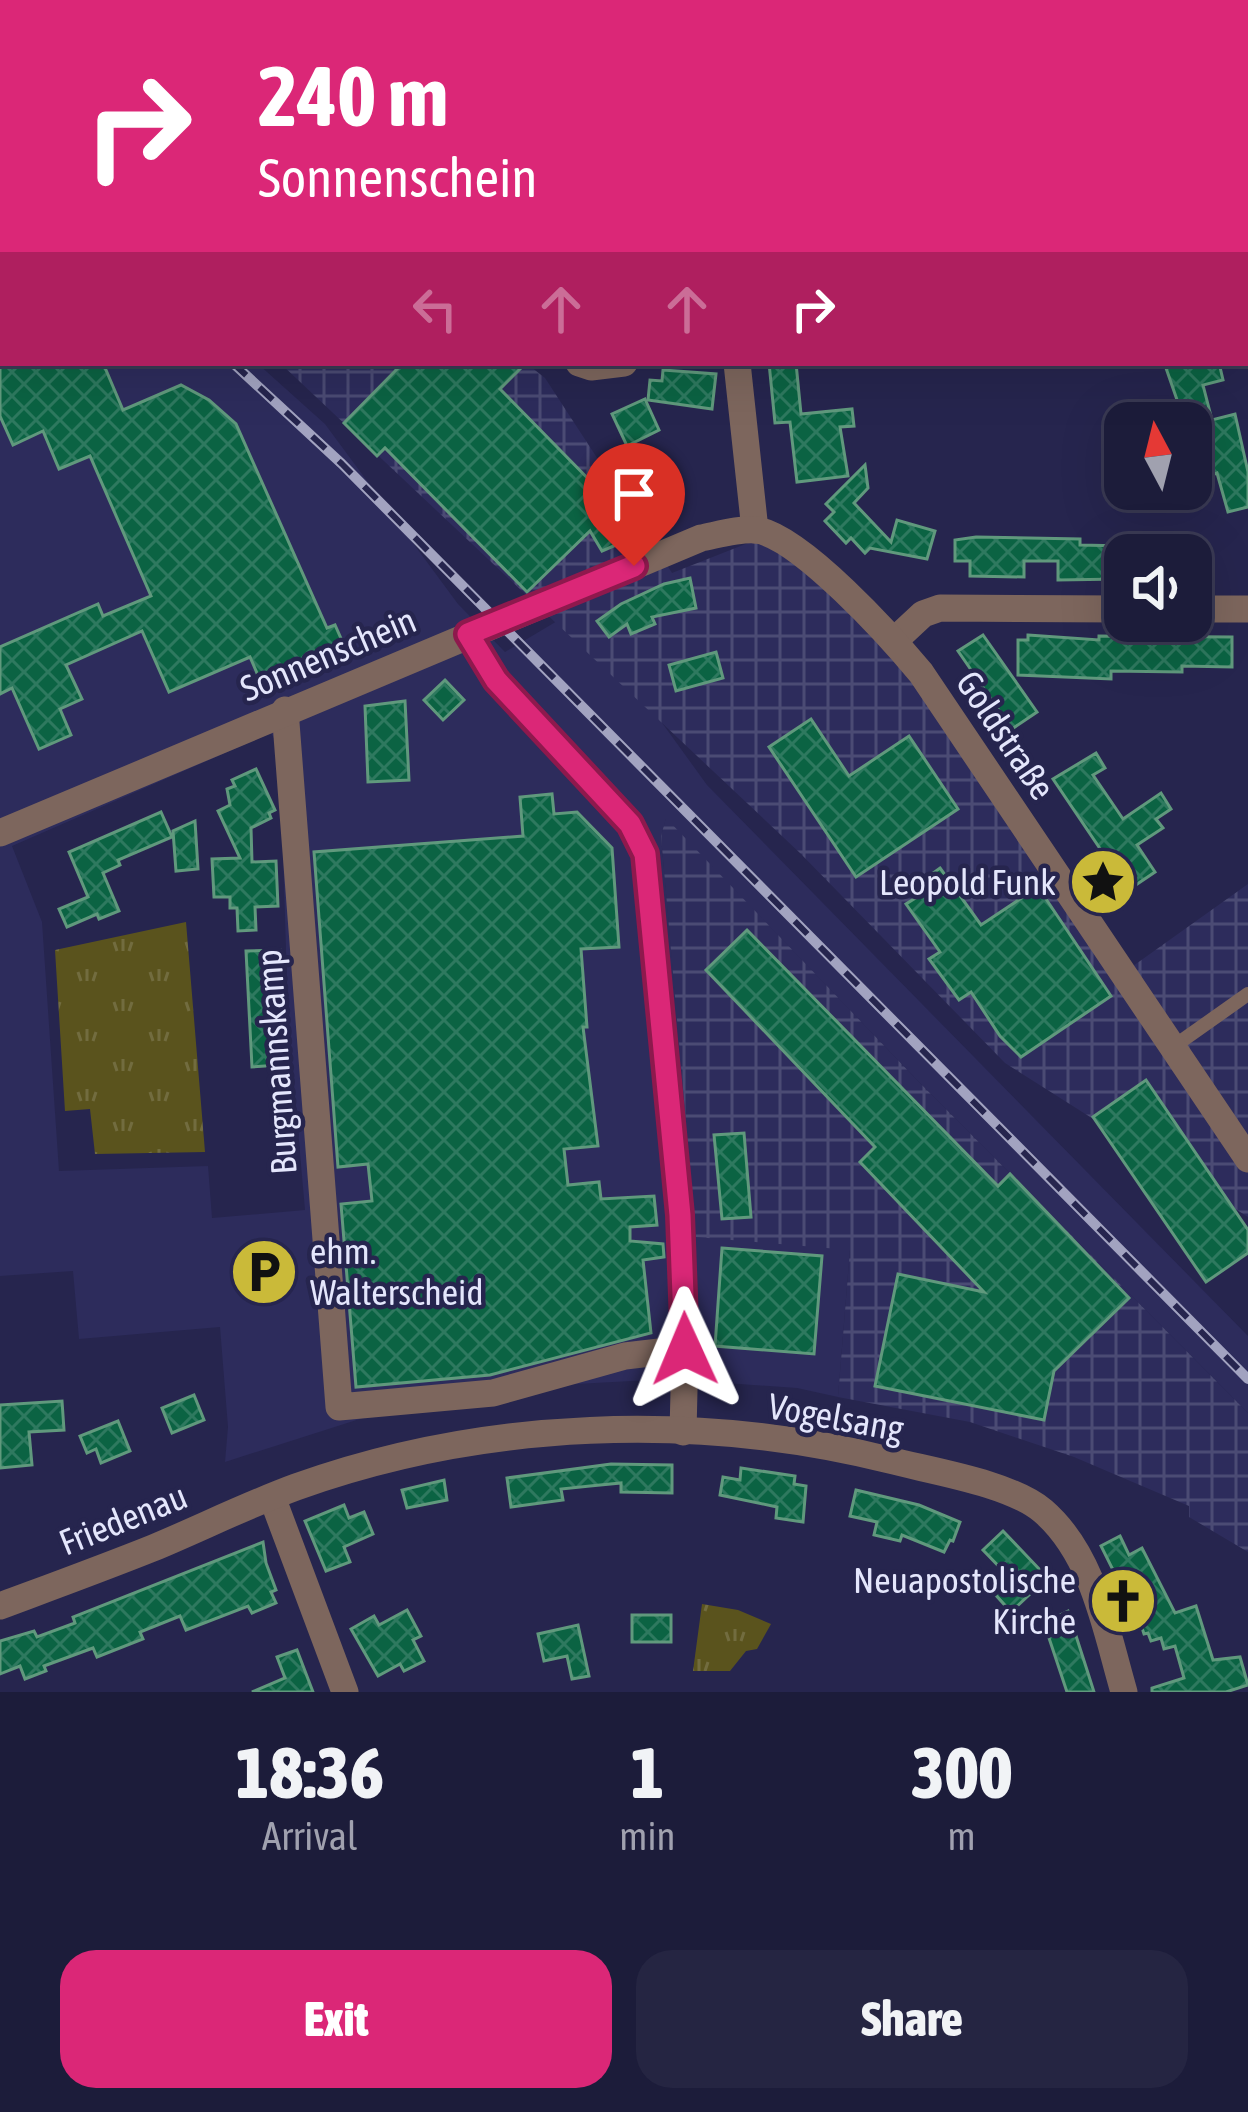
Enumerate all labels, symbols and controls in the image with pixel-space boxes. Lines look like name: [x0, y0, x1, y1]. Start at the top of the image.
icon: right: [60, 48, 216, 204]
text: 240 m: [258, 48, 448, 144]
text: Sonnenschein: [258, 147, 538, 208]
icon: left: [402, 276, 468, 342]
icon: ahead: [528, 276, 594, 342]
icon: ahead: [654, 276, 720, 342]
icon: right: [780, 276, 846, 342]
north arrow: [1104, 402, 1212, 510]
map controls: [1104, 402, 1212, 642]
pin: [583, 443, 685, 566]
icon: arrive: [601, 461, 667, 527]
button: sound: [1104, 534, 1212, 642]
street label: Sonnenschein: [234, 598, 422, 710]
street label: Goldstraße: [948, 663, 1064, 807]
place icon: Leopold Funk: [1068, 847, 1138, 917]
place label: Leopold Funk: [879, 861, 1056, 903]
street label: Burgmannskamp: [247, 948, 305, 1176]
place label: ehm. Walterscheid: [310, 1230, 483, 1313]
parking icon: ehm. Walterscheid: [229, 1237, 299, 1307]
position arrow: [622, 1286, 748, 1412]
street label: Vogelsang: [765, 1384, 907, 1450]
street label: Friedenau: [53, 1474, 193, 1564]
place label: Neuapostolische Kirche: [853, 1559, 1076, 1642]
church icon: Neuapostolische Kirche: [1088, 1566, 1158, 1636]
text: 18:36: [236, 1731, 384, 1813]
text: 1: [630, 1731, 664, 1813]
text: 300: [911, 1731, 1012, 1813]
text: Arrival: [262, 1814, 357, 1858]
text: min: [619, 1814, 675, 1858]
text: m: [948, 1814, 976, 1858]
button: Exit: [60, 1950, 612, 2088]
button: Share: [636, 1950, 1188, 2088]

